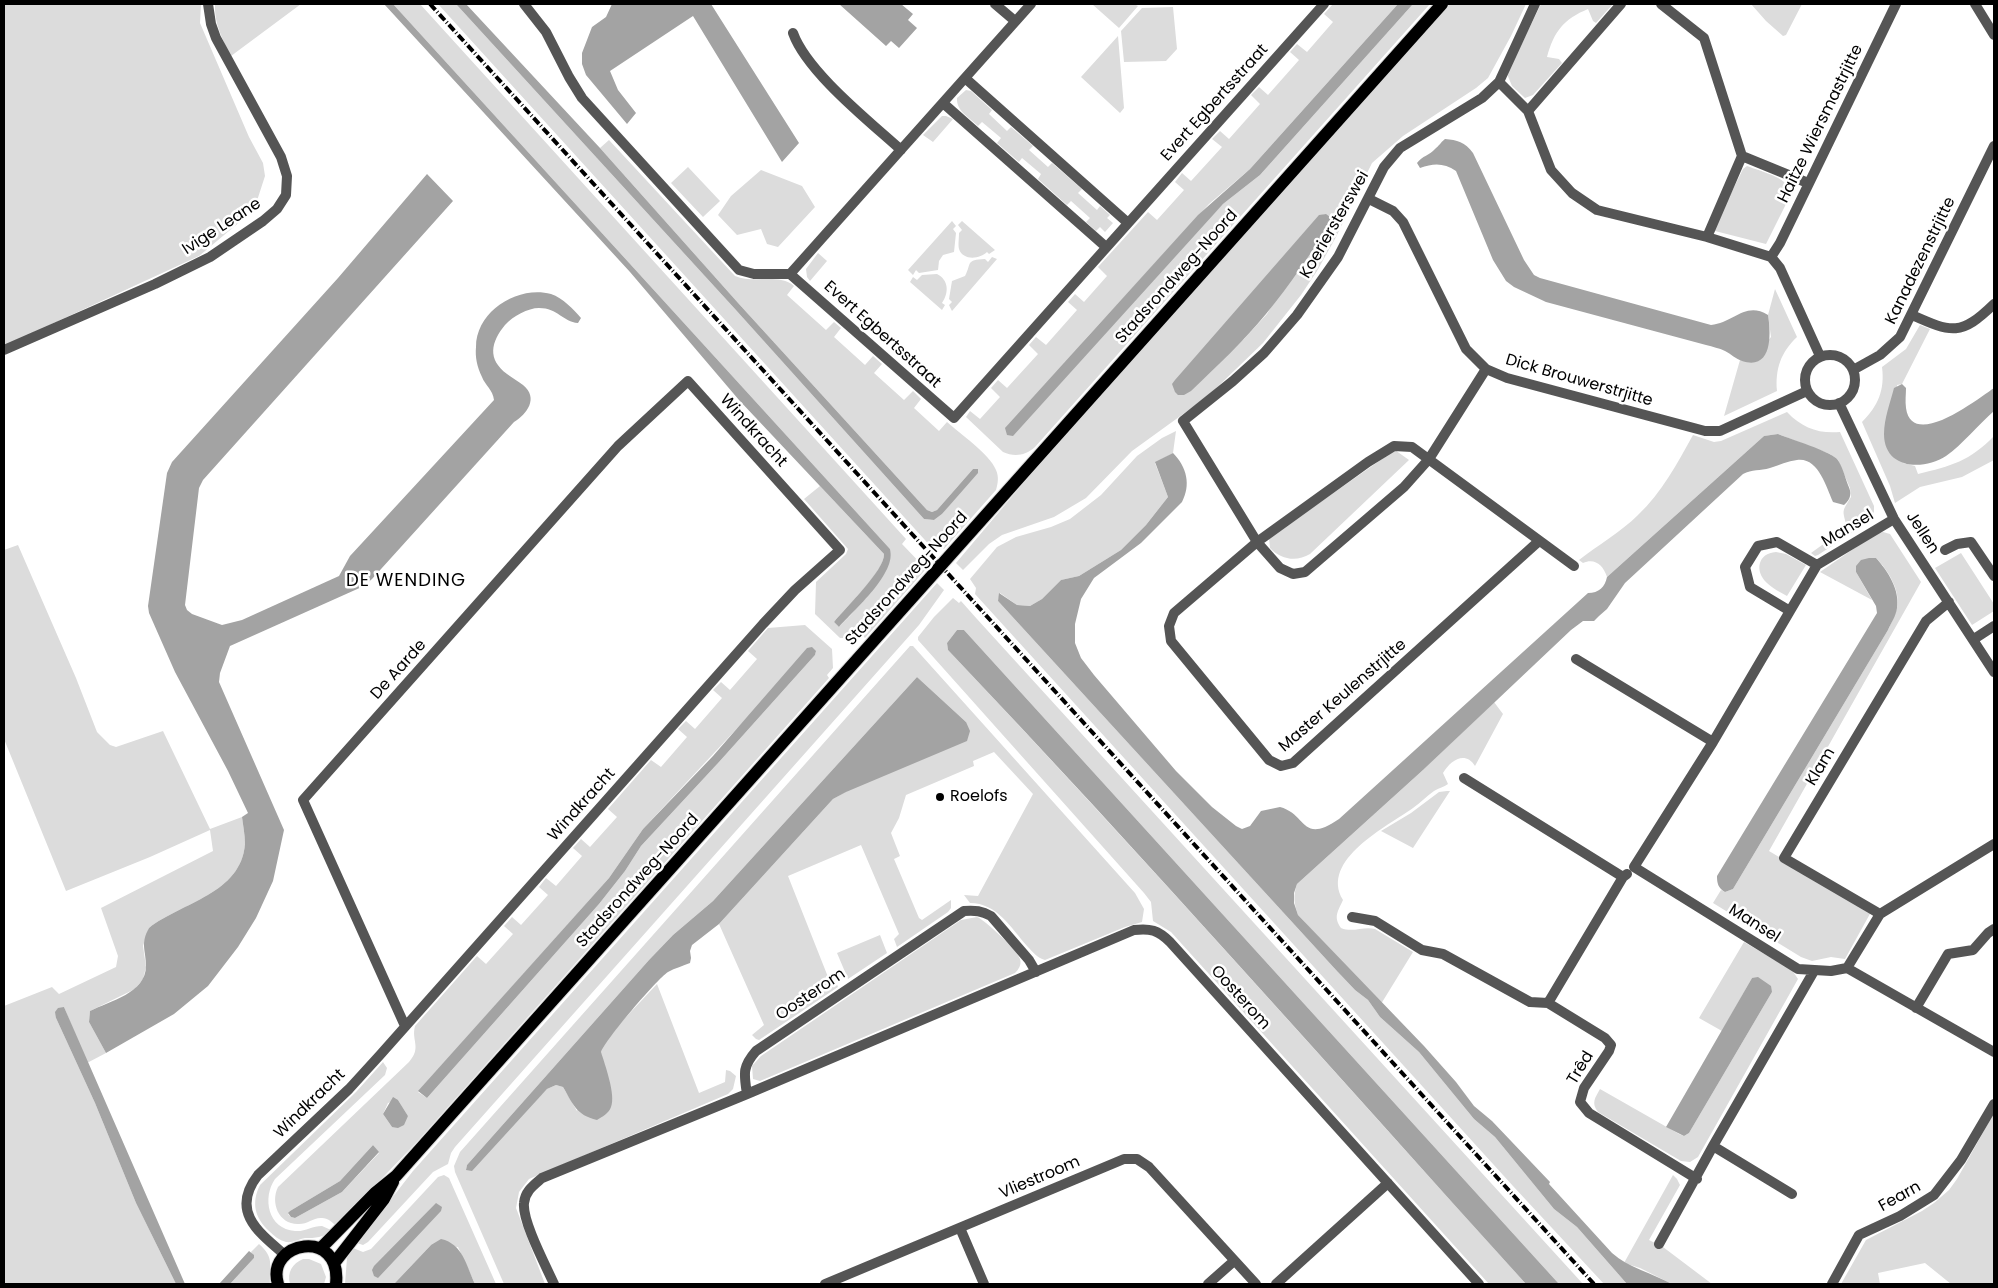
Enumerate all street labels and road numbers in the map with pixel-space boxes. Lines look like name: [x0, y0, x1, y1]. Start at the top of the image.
street label: Evert Egbertsstraat: [1157, 41, 1273, 165]
street label: Haitze Wiersmastrjitte: [1774, 42, 1868, 206]
street label: Koeriersterswei: [1296, 168, 1374, 282]
street label: Kanadezenstrjitte: [1882, 194, 1960, 328]
street label: Ivige Leane: [179, 195, 265, 259]
street label: Stadsrondweg-Noord: [1112, 206, 1242, 348]
street label: Evert Egbertsstraat: [820, 277, 944, 393]
street label: Dick Brouwerstrjitte: [1503, 351, 1655, 411]
street label: Windkracht: [715, 391, 791, 471]
street label: Mansel: [1819, 506, 1877, 552]
street label: Stadsrondweg-Noord: [842, 508, 972, 650]
street label: Jellen: [1901, 508, 1943, 558]
street label: Master Keulenstrjitte: [1275, 635, 1411, 757]
street label: De Aarde: [367, 636, 431, 704]
street label: Klam: [1802, 745, 1840, 789]
street label: Windkracht: [544, 765, 620, 845]
street label: Stadsrondweg-Noord: [573, 810, 703, 952]
street label: Mansel: [1725, 901, 1783, 947]
street label: Oosterom: [1206, 962, 1274, 1034]
street label: Oosterom: [773, 965, 849, 1025]
street label: Trêd: [1564, 1048, 1598, 1088]
street label: Windkracht: [270, 1065, 350, 1143]
street label: Vliestroom: [997, 1152, 1083, 1204]
street label: Fearn: [1876, 1178, 1924, 1216]

